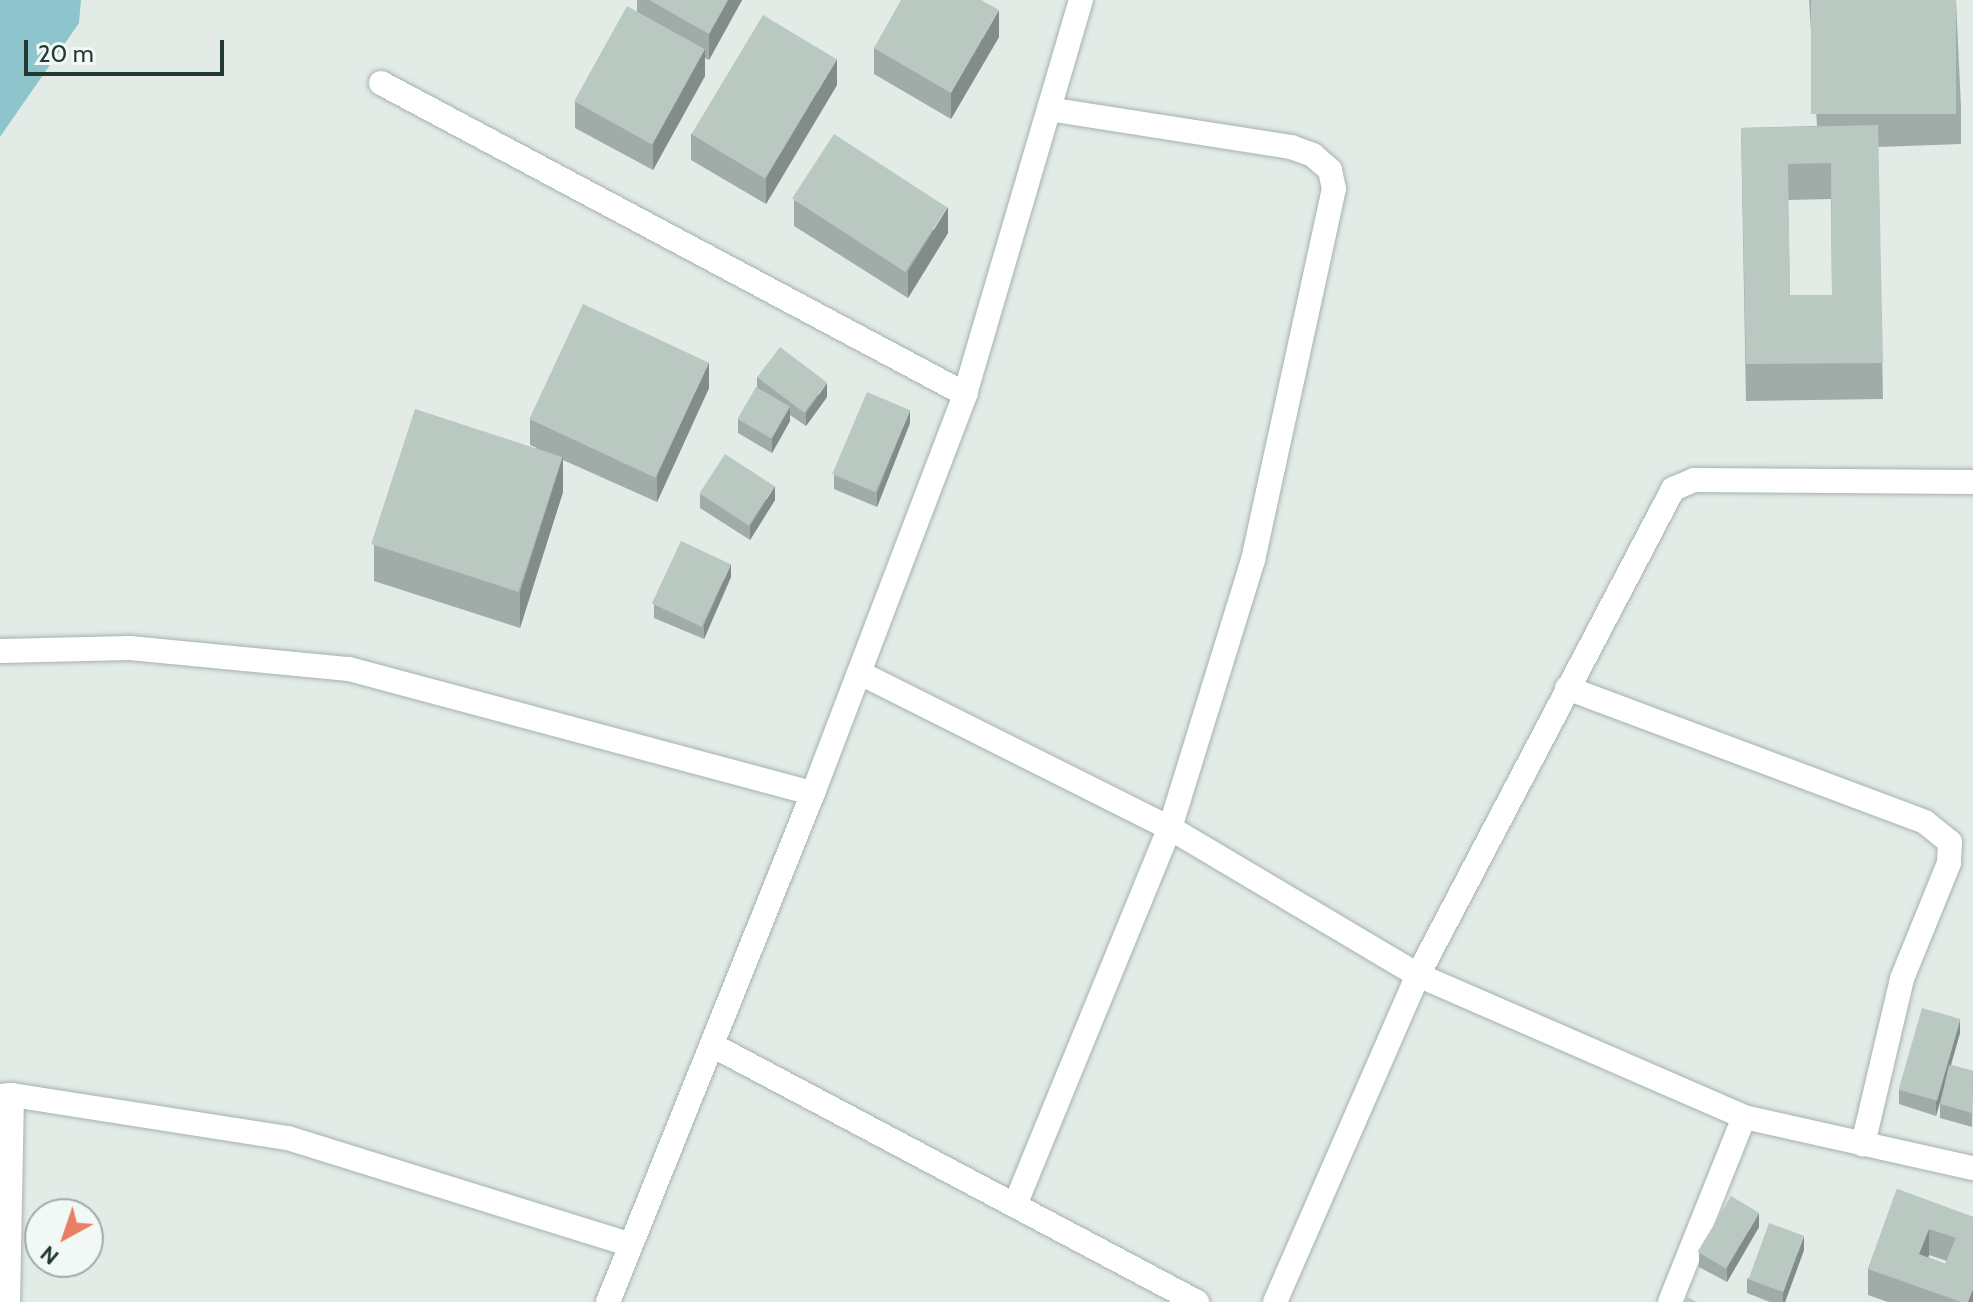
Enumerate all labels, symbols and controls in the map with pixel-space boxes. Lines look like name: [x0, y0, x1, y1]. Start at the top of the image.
scale bar: [28, 24, 228, 74]
text: 20 m: [38, 39, 94, 68]
north arrow: [24, 1198, 104, 1278]
text: N: [35, 1240, 64, 1271]

